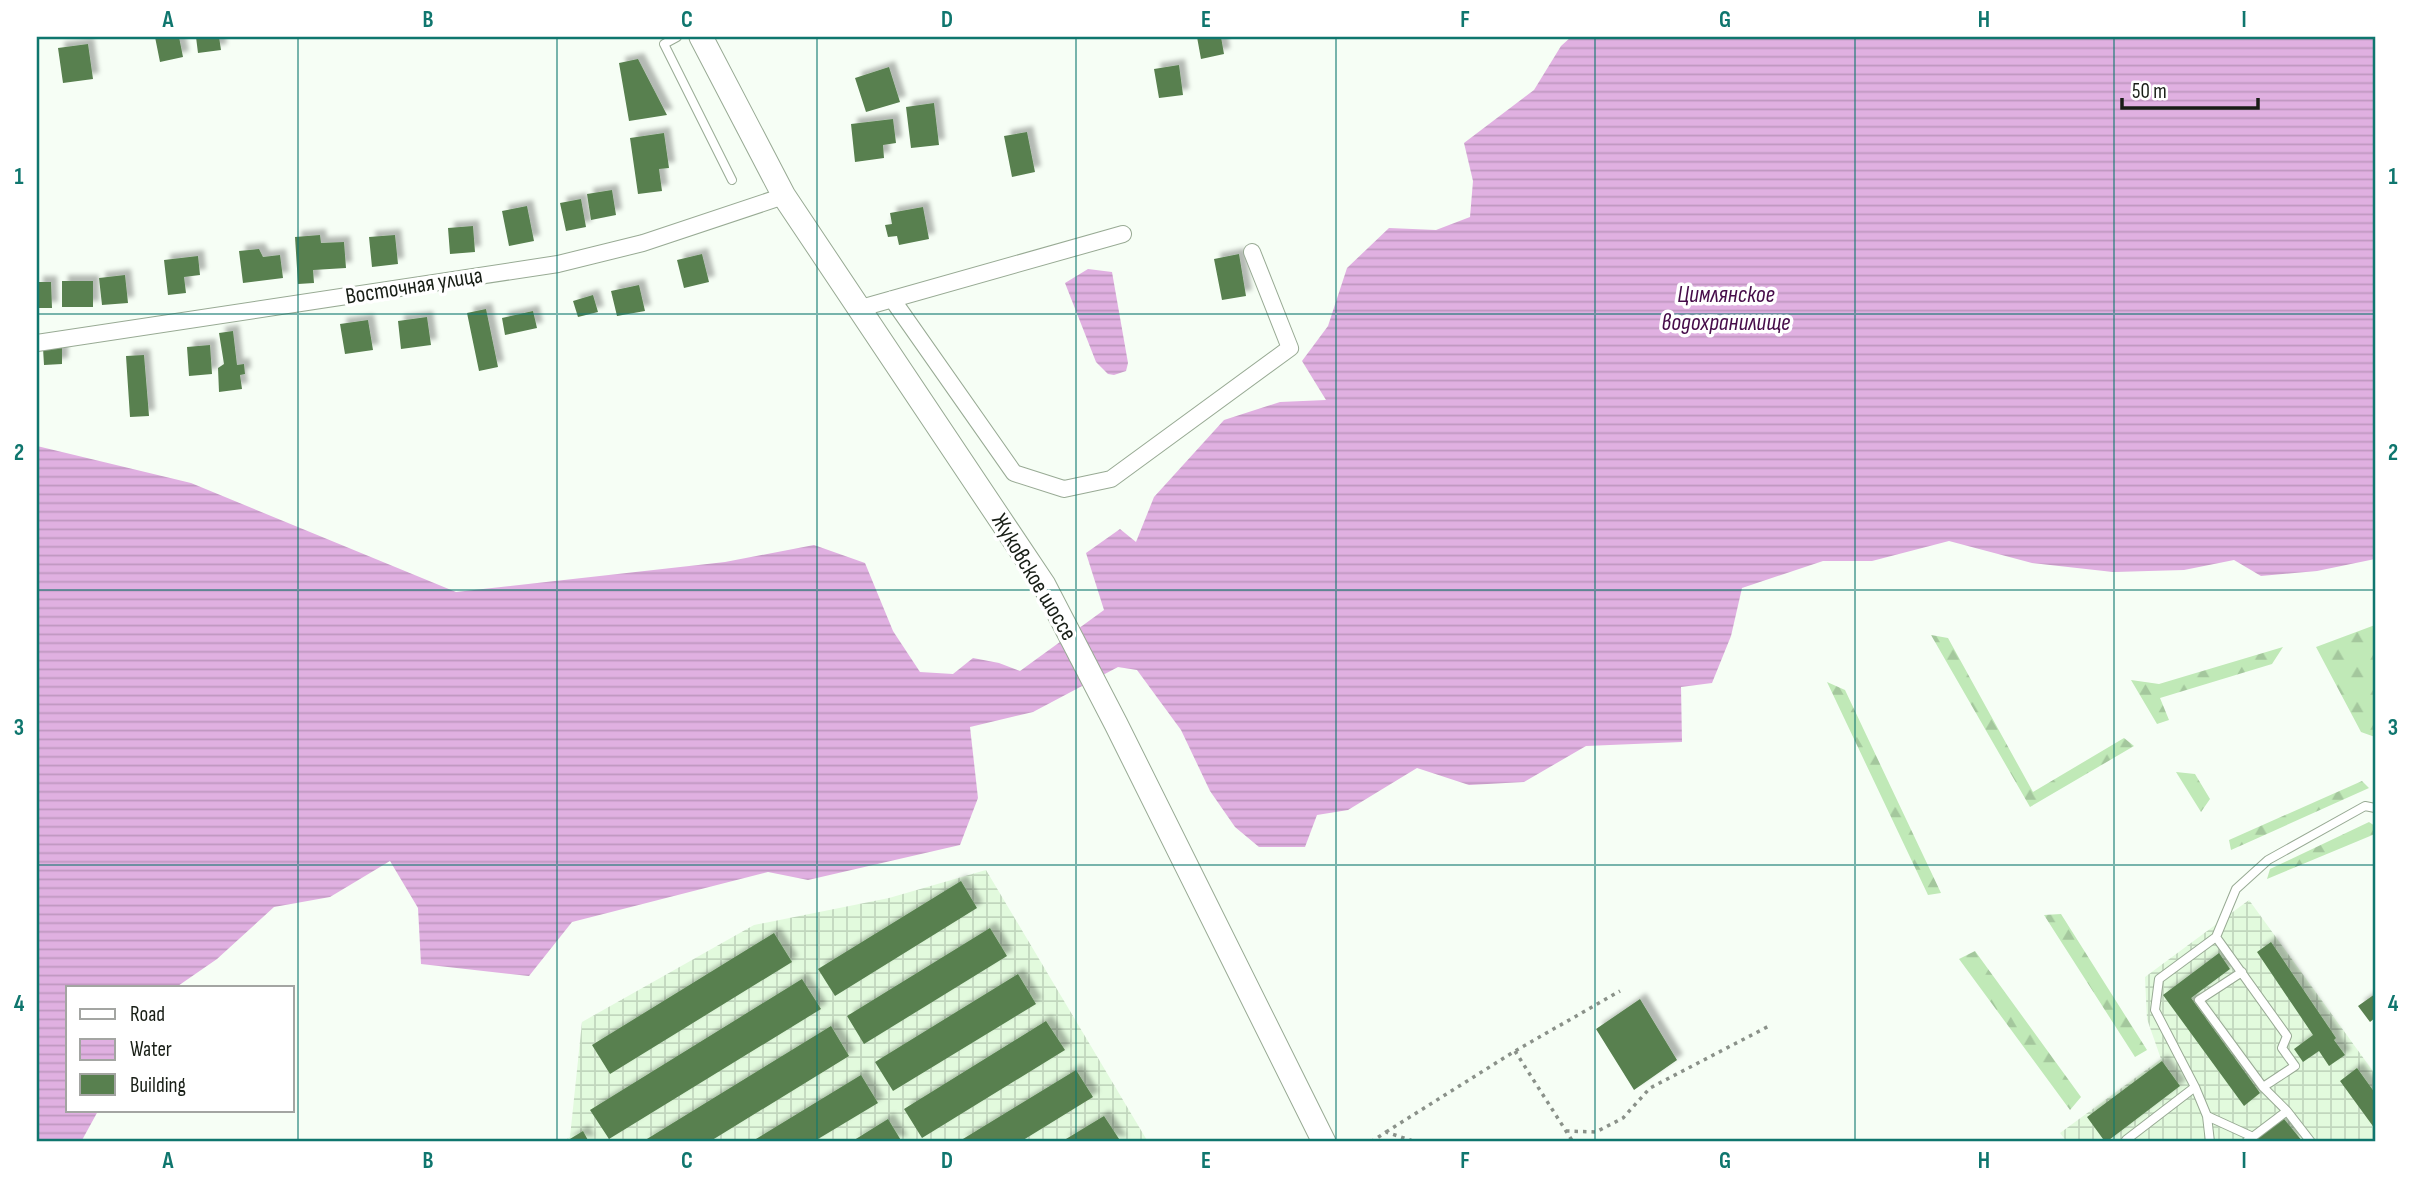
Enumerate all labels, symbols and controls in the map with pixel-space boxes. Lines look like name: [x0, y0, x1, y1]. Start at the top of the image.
text: A: [162, 6, 175, 34]
text: B: [423, 6, 434, 34]
text: C: [681, 6, 693, 34]
text: D: [941, 6, 953, 34]
text: E: [1201, 6, 1211, 34]
text: F: [1460, 6, 1470, 34]
text: G: [1719, 6, 1731, 34]
text: H: [1978, 6, 1990, 34]
text: I: [2241, 6, 2247, 34]
scale bar: [2122, 66, 2258, 110]
text: 50 m: [2132, 79, 2167, 104]
text: 1: [14, 163, 24, 191]
text: 1: [2388, 163, 2398, 191]
street label: Восточная улица: [343, 261, 485, 311]
water label: Цимлянское водохранилище: [1662, 280, 1790, 337]
text: 2: [14, 439, 24, 467]
text: 2: [2388, 439, 2398, 467]
street label: Жуковское шоссе: [985, 509, 1083, 645]
text: 3: [14, 714, 24, 742]
text: 3: [2388, 714, 2398, 742]
legend: [66, 986, 294, 1112]
text: 4: [14, 990, 25, 1018]
text: 4: [2388, 990, 2399, 1018]
text: Road: [130, 1002, 165, 1027]
text: Water: [130, 1037, 172, 1062]
text: Building: [130, 1073, 186, 1098]
text: A: [162, 1147, 175, 1175]
text: B: [423, 1147, 434, 1175]
text: C: [681, 1147, 693, 1175]
text: D: [941, 1147, 953, 1175]
text: E: [1201, 1147, 1211, 1175]
text: F: [1460, 1147, 1470, 1175]
text: G: [1719, 1147, 1731, 1175]
text: H: [1978, 1147, 1990, 1175]
text: I: [2241, 1147, 2247, 1175]

